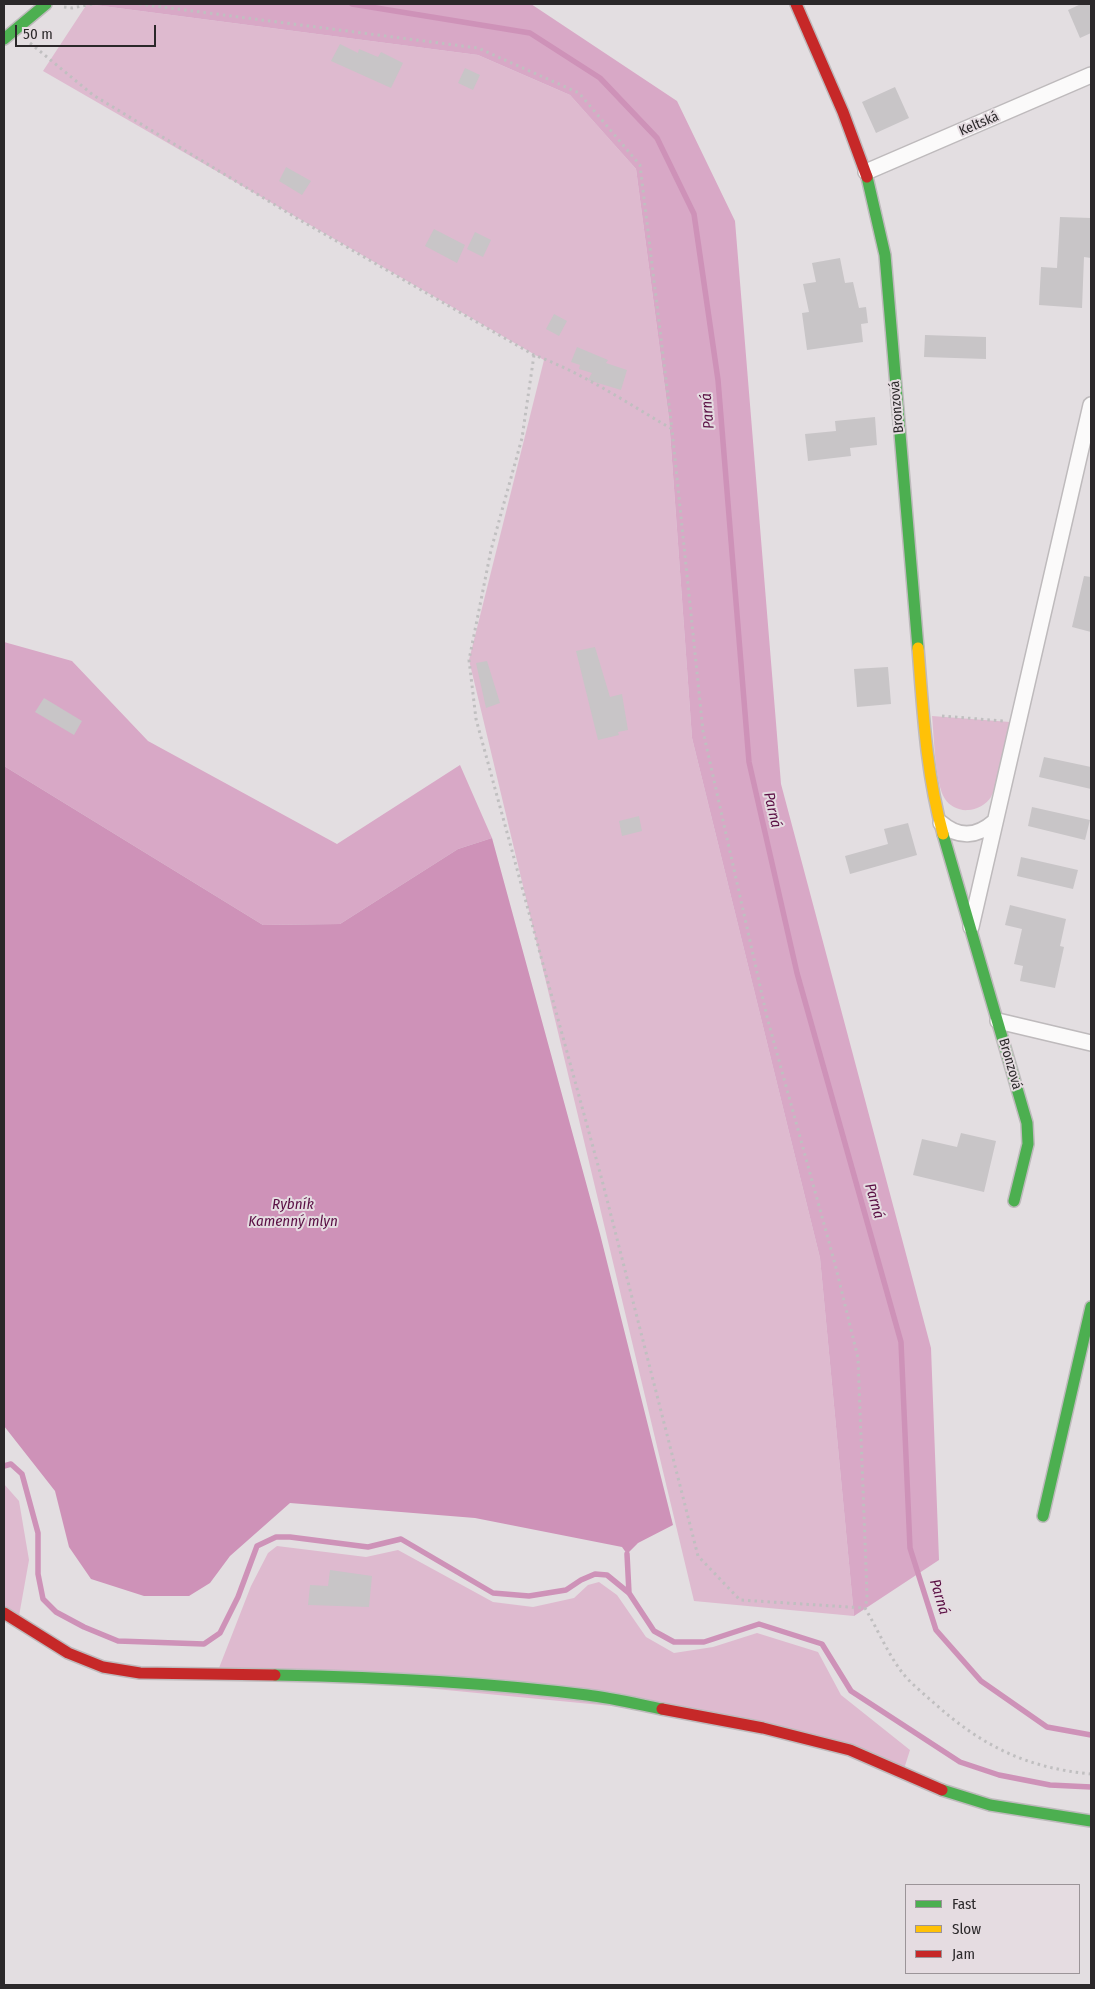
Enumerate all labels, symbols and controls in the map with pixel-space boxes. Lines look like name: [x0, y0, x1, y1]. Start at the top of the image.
scale bar: [18, 15, 159, 47]
text: 50 m: [23, 25, 53, 43]
street label: Keltská: [957, 108, 1001, 140]
street label: Bronzová: [886, 380, 908, 434]
water label: Parná: [697, 392, 719, 430]
water label: Parná: [759, 791, 785, 829]
street label: Bronzová: [995, 1036, 1025, 1092]
water label: Parná: [860, 1181, 888, 1221]
water label: Rybník Kamenný mlyn: [248, 1196, 338, 1231]
water label: Parná: [925, 1577, 953, 1617]
legend: [905, 1884, 1080, 1974]
text: Fast: [952, 1895, 976, 1913]
text: Slow: [952, 1920, 981, 1938]
text: Jam: [952, 1945, 975, 1963]

